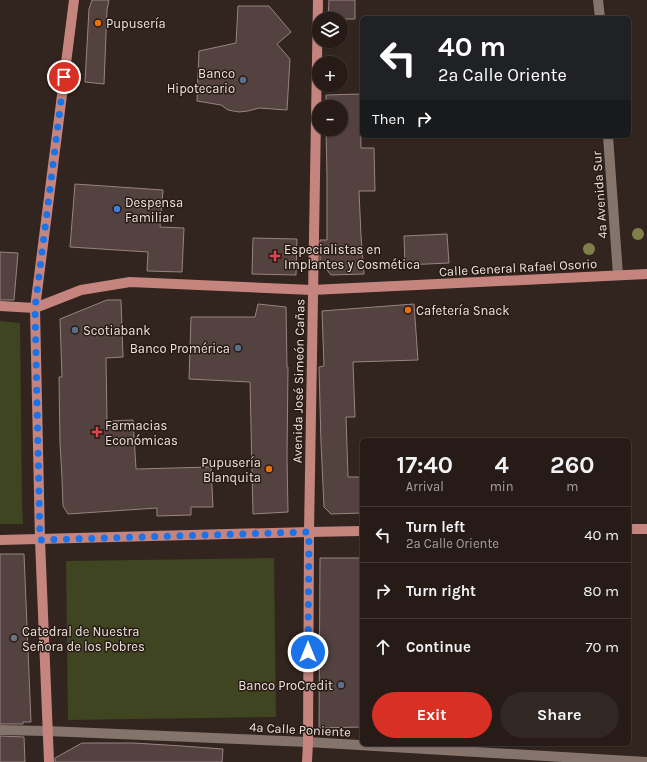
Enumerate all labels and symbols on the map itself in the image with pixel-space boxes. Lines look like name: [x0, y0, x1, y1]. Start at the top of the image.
place label: Pupusería: [106, 16, 166, 31]
marker: Pupusería: [93, 18, 103, 28]
pin: [47, 60, 81, 94]
place label: Banco Hipotecario: [167, 66, 235, 96]
marker: Banco Hipotecario: [238, 75, 248, 85]
street label: 4a Avenida Sur: [589, 150, 610, 239]
place label: Despensa Familiar: [125, 195, 183, 225]
marker: Despensa Familiar: [112, 204, 122, 214]
place label: Especialistas en Implantes y Cosmética: [284, 242, 420, 272]
marker: Especialistas en Implantes y Cosmética: [269, 250, 281, 262]
street label: Calle General Rafael Osorio: [439, 256, 598, 279]
street label: Avenida José Simeón Cañas: [290, 298, 307, 463]
place label: Cafetería Snack: [416, 303, 510, 318]
marker: Cafetería Snack: [403, 305, 413, 315]
place label: Scotiabank: [83, 323, 151, 338]
marker: Scotiabank: [70, 325, 80, 335]
place label: Banco Promérica: [130, 341, 230, 356]
marker: Banco Promérica: [233, 343, 243, 353]
place label: Farmacias Económicas: [105, 418, 178, 448]
marker: Farmacias Económicas: [92, 427, 102, 437]
place label: Pupusería Blanquita: [201, 455, 261, 486]
marker: Pupusería Blanquita: [264, 464, 274, 474]
place label: Catedral de Nuestra Señora de los Pobres: [22, 624, 145, 654]
position arrow: [287, 631, 329, 673]
marker: Catedral de Nuestra Señora de los Pobres: [9, 633, 19, 643]
place label: Banco ProCredit: [238, 678, 333, 693]
marker: Banco ProCredit: [336, 680, 346, 690]
street label: 4a Calle Poniente: [249, 719, 352, 740]

